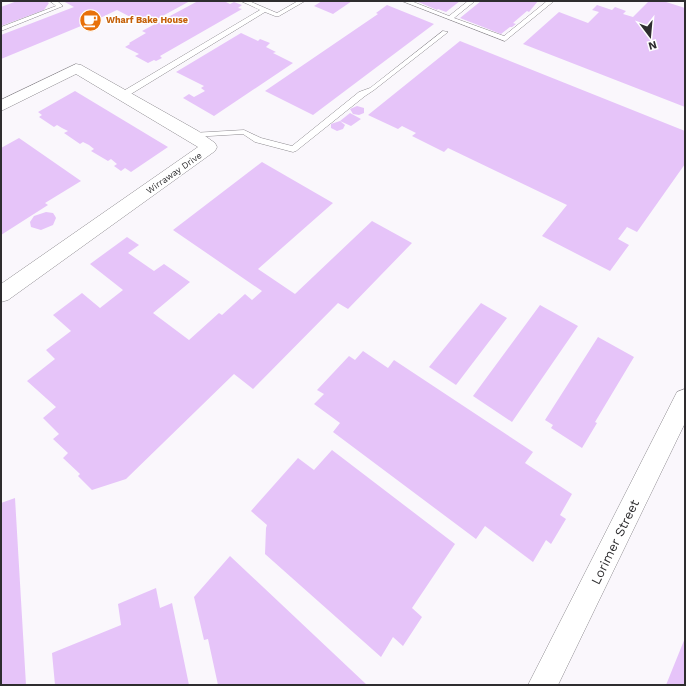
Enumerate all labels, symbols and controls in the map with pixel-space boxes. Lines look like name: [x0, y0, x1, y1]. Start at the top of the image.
cafe icon: Wharf Bake House: [77, 7, 103, 33]
place label: Wharf Bake House: [106, 15, 188, 25]
north arrow: [630, 16, 670, 56]
text: N: [647, 38, 658, 53]
street label: Wirraway Drive: [144, 150, 204, 196]
street label: Lorimer Street: [588, 497, 642, 587]

